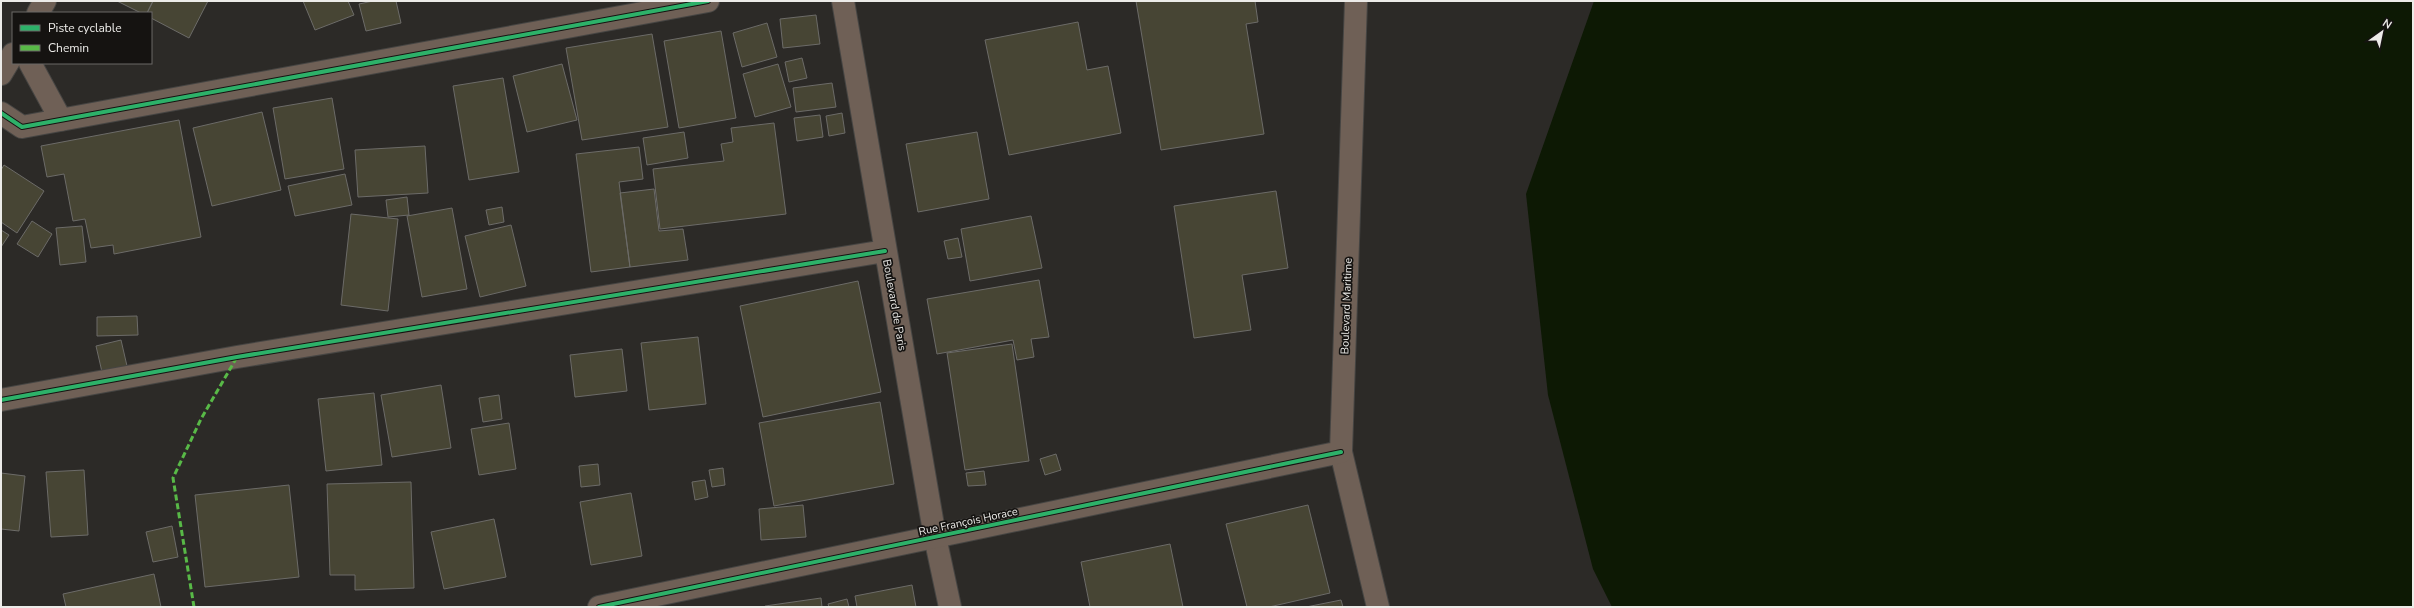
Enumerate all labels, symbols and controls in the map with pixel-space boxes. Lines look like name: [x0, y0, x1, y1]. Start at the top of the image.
legend: [12, 12, 152, 64]
north arrow: [2362, 12, 2402, 52]
text: N: [2380, 16, 2395, 33]
text: Piste cyclable: [48, 20, 122, 36]
text: Chemin: [48, 40, 89, 56]
street label: Boulevard Maritime: [1337, 257, 1356, 355]
street label: Boulevard de Paris: [879, 258, 910, 352]
street label: Rue François Horace: [917, 504, 1019, 539]

